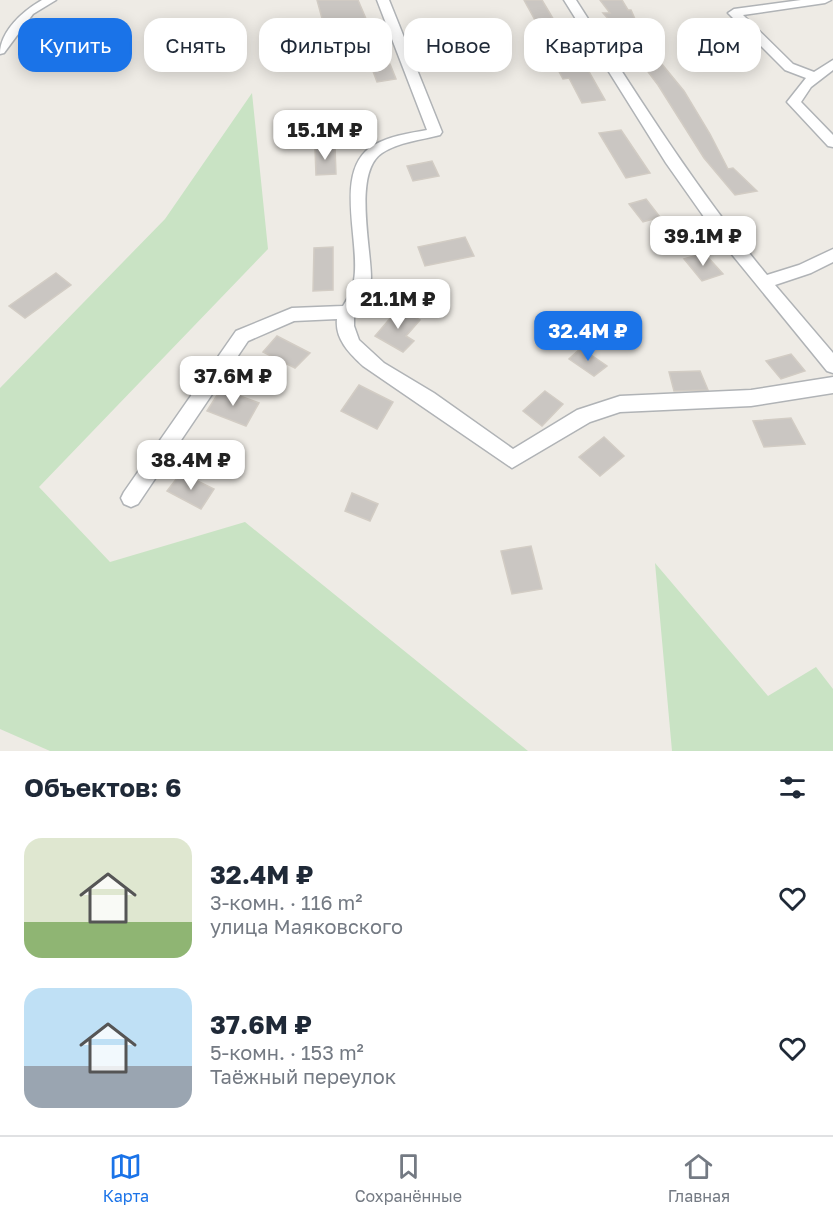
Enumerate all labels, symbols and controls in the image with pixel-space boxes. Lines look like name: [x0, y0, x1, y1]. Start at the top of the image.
chip: Купить: [18, 18, 132, 72]
chip: Снять: [144, 18, 247, 72]
chip: Фильтры: [259, 18, 392, 72]
chip: Новое: [404, 18, 512, 72]
chip: Квартира: [524, 18, 665, 72]
chip: Дом: [677, 18, 761, 72]
pin: 15.1M ₽: [270, 110, 380, 161]
text: 15.1M ₽: [287, 117, 363, 141]
pin: 39.1M ₽: [648, 216, 758, 267]
text: 39.1M ₽: [664, 223, 742, 247]
pin: 21.1M ₽: [343, 279, 453, 330]
text: 21.1M ₽: [360, 286, 436, 310]
pin: 32.4M ₽: [533, 311, 643, 362]
text: 32.4M ₽: [548, 318, 628, 342]
pin: 37.6M ₽: [178, 356, 288, 407]
text: 37.6M ₽: [194, 363, 272, 387]
pin: 38.4M ₽: [136, 440, 246, 491]
text: 38.4M ₽: [151, 447, 231, 471]
icon: filters: [776, 771, 809, 804]
text: Объектов: 6: [24, 772, 182, 803]
text: 32.4M ₽: [210, 859, 313, 890]
icon: home: [72, 862, 144, 934]
icon: heart: [776, 882, 809, 915]
text: 3-комн. · 116 m²: [210, 890, 362, 914]
text: улица Маяковского: [210, 914, 403, 938]
text: 37.6M ₽: [210, 1009, 312, 1040]
icon: home: [72, 1012, 144, 1084]
icon: heart: [776, 1032, 809, 1065]
text: 5-комн. · 153 m²: [210, 1040, 364, 1064]
text: Таёжный переулок: [210, 1064, 396, 1088]
tab: Карта: [103, 1150, 149, 1206]
tab: Сохранённые: [355, 1150, 462, 1206]
tab: Главная: [668, 1150, 730, 1206]

